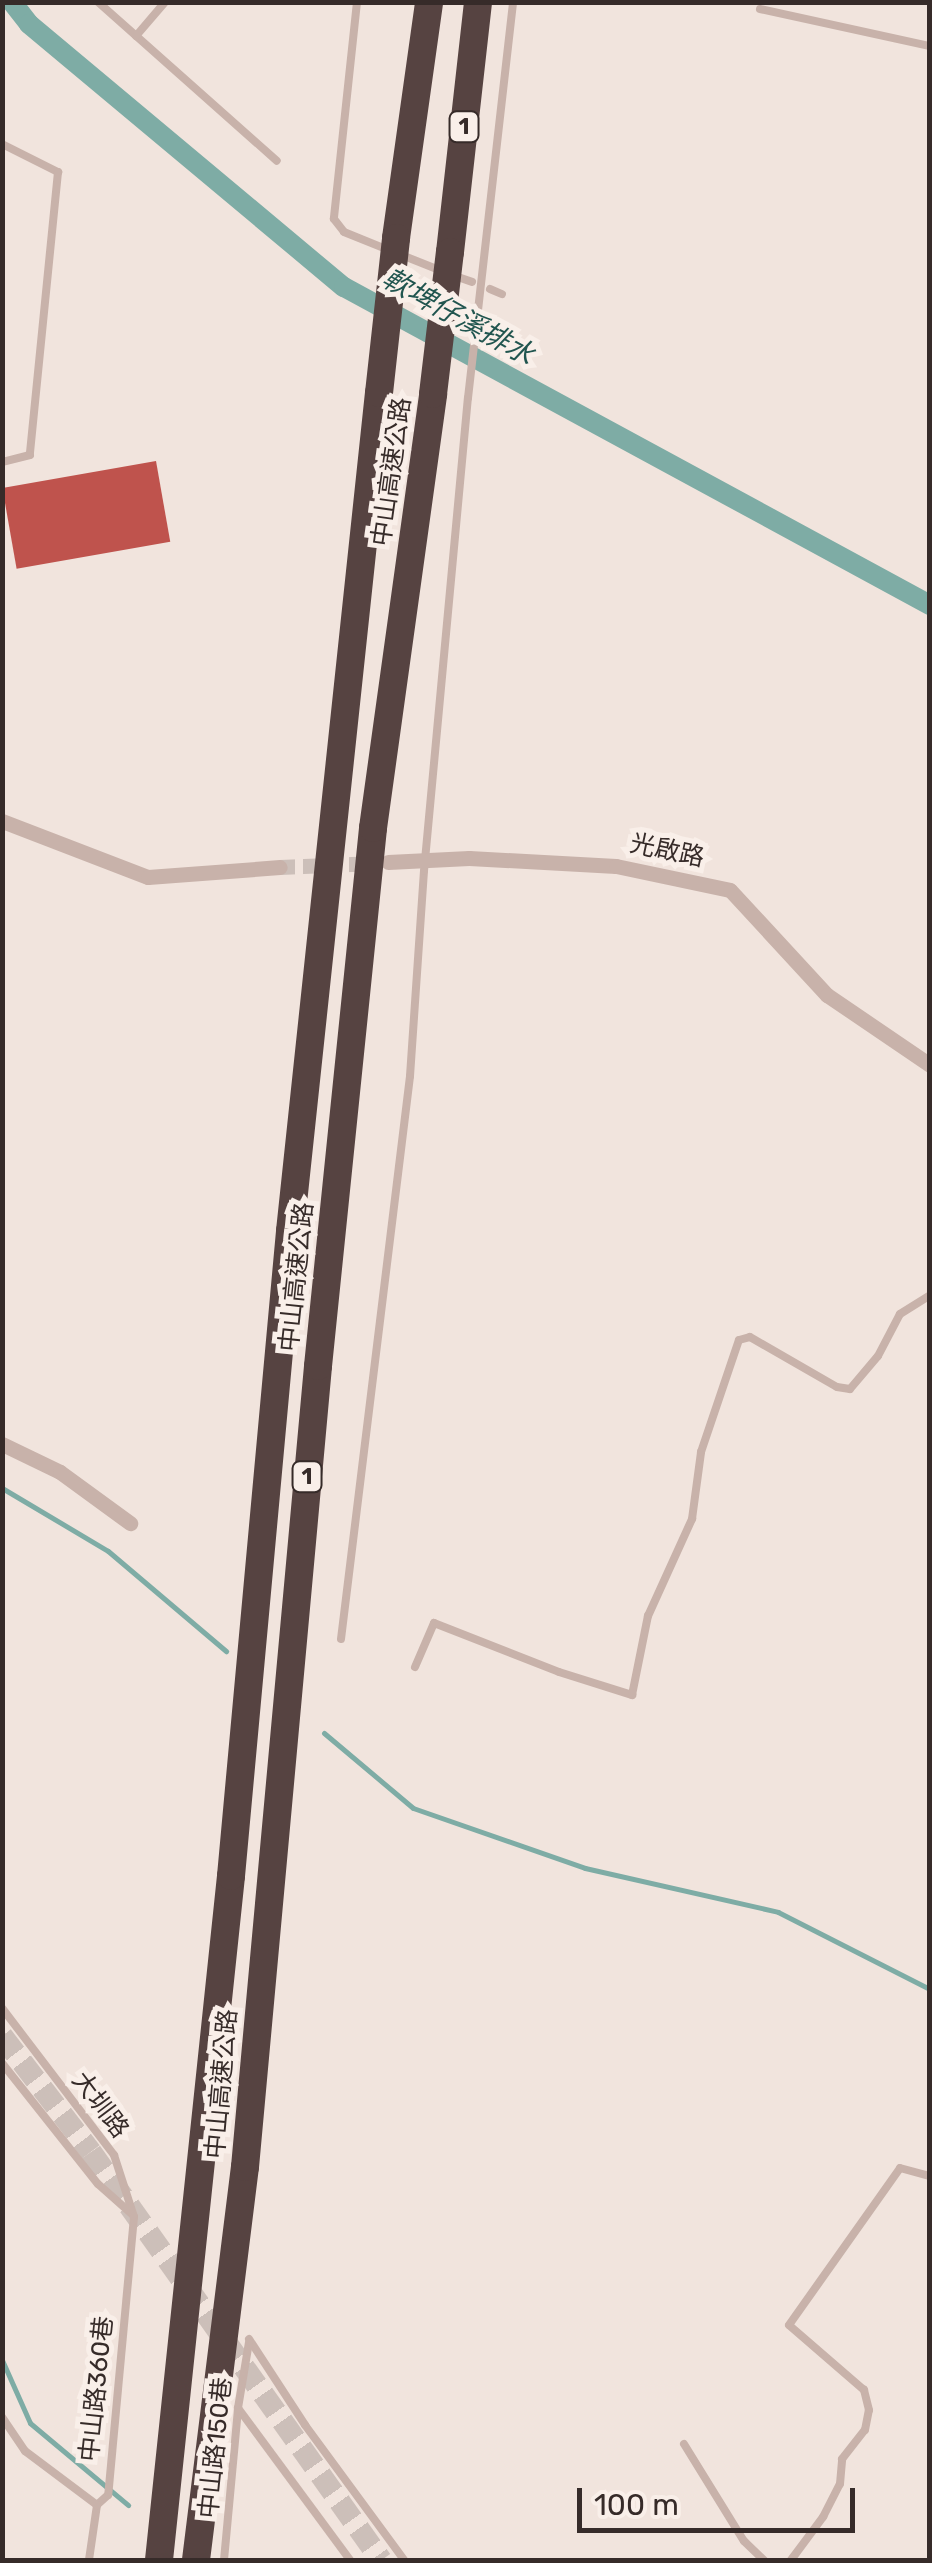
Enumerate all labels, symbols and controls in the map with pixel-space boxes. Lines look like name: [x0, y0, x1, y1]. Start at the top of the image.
road number: 1: [446, 110, 482, 144]
water label: 軟埤仔溪排水: [376, 262, 540, 372]
street label: 中山高速公路: [367, 396, 417, 548]
street label: 光啟路: [627, 829, 707, 873]
street label: 中山高速公路: [274, 1201, 320, 1353]
road number: 1: [290, 1460, 324, 1494]
street label: 中山高速公路: [201, 2008, 243, 2160]
street label: 大圳路: [65, 2066, 135, 2144]
street label: 中山路360巷: [74, 2315, 120, 2463]
street label: 中山路150巷: [194, 2376, 238, 2520]
scale bar: [582, 2468, 860, 2530]
text: 100 m: [594, 2487, 679, 2523]

